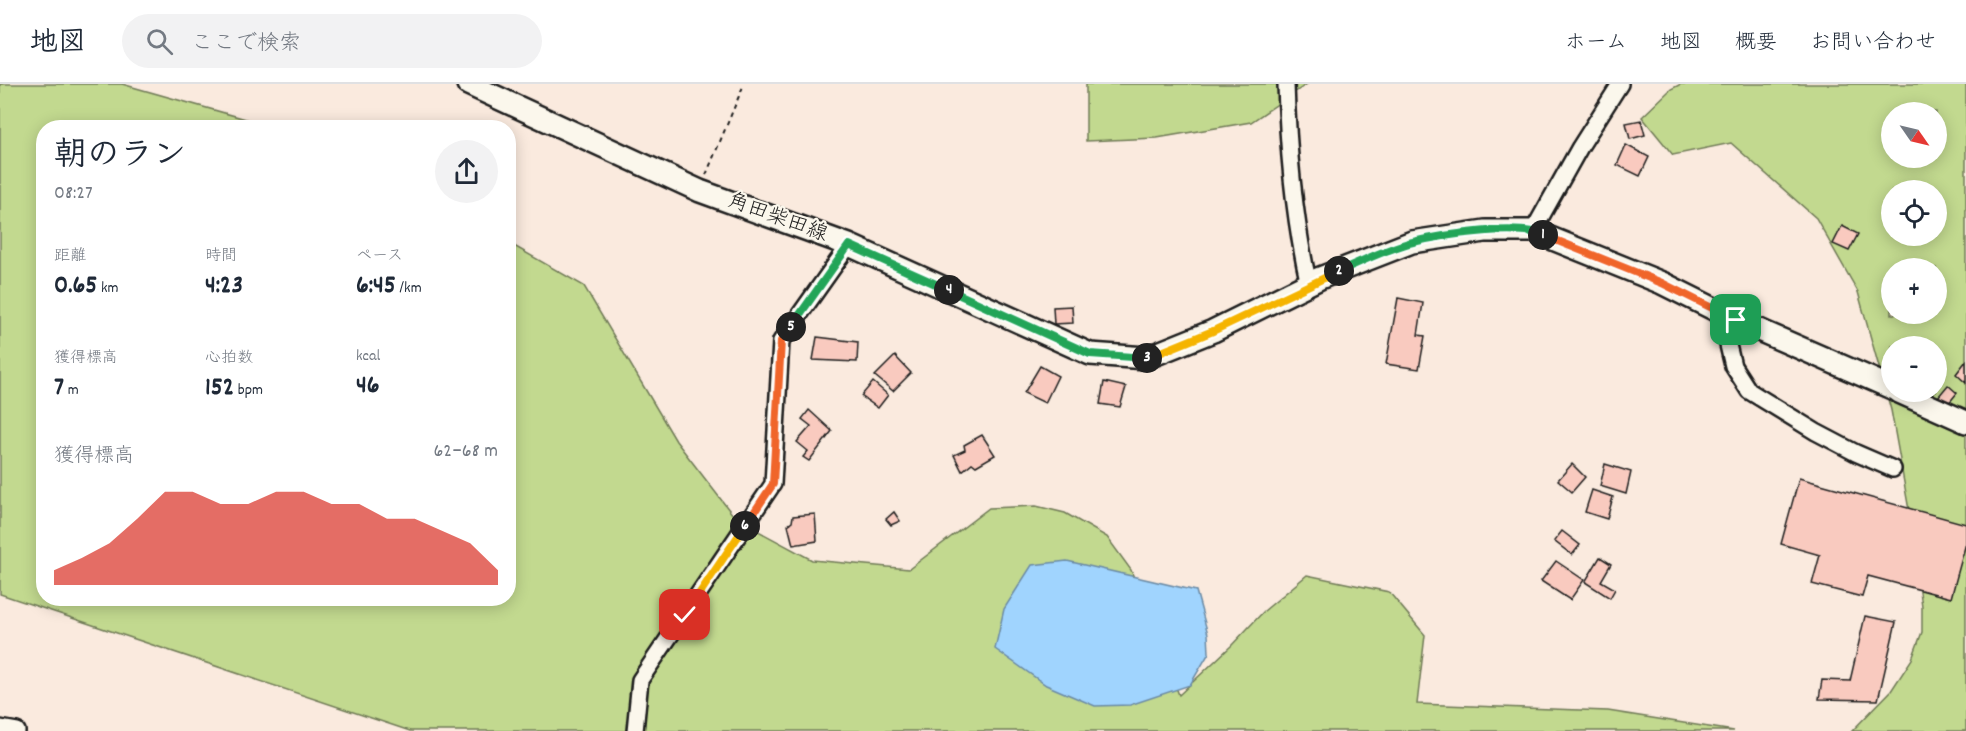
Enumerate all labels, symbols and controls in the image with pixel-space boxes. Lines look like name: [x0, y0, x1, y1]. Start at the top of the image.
search box: [122, 14, 542, 68]
text: 地図: [30, 25, 86, 65]
icon: search: [143, 25, 176, 58]
text: ここで検索: [191, 29, 301, 60]
text: ホーム: [1565, 29, 1627, 59]
text: 地図: [1660, 29, 1702, 59]
text: 概要: [1735, 29, 1777, 59]
text: お問い合わせ: [1810, 29, 1936, 59]
north arrow: [1881, 102, 1947, 168]
map controls: [1881, 102, 1947, 402]
text: 朝のラン: [54, 134, 186, 181]
button: share: [435, 140, 498, 203]
text: 08:27: [54, 180, 93, 208]
button: locate: [1881, 180, 1947, 246]
street label: 角田柴田線: [723, 187, 831, 251]
pin: 1: [1528, 220, 1558, 250]
text: 1: [1541, 223, 1545, 246]
text: 距離: [54, 245, 86, 268]
text: 時間: [205, 245, 237, 268]
text: ペース: [356, 245, 403, 268]
pin: 2: [1324, 256, 1354, 286]
button: +: [1881, 258, 1947, 324]
text: 2: [1336, 259, 1343, 282]
text: 0.65: [54, 268, 97, 305]
text: 4:23: [205, 268, 243, 305]
text: 6:45: [356, 268, 396, 305]
pin: 4: [934, 275, 964, 305]
text: km: [97, 277, 118, 300]
text: /km: [396, 277, 422, 300]
text: 4: [946, 278, 952, 301]
pin: [1710, 294, 1761, 345]
icon: arrive: [1719, 303, 1752, 336]
pin: 5: [776, 312, 806, 342]
text: 5: [787, 315, 795, 338]
button: −: [1881, 336, 1947, 402]
pin: 3: [1132, 343, 1162, 373]
text: kcal: [356, 345, 380, 368]
text: 3: [1143, 346, 1151, 369]
text: 獲得標高: [54, 347, 118, 370]
text: 心拍数: [205, 347, 253, 370]
text: 46: [356, 368, 380, 405]
text: 7: [54, 370, 64, 407]
text: 152: [205, 370, 234, 407]
text: m: [64, 379, 79, 402]
text: bpm: [234, 379, 263, 402]
text: 62–68 m: [433, 438, 498, 466]
text: 獲得標高: [54, 443, 134, 471]
pin: 6: [730, 511, 760, 541]
text: 6: [741, 514, 749, 537]
pin: [659, 589, 710, 640]
icon: check: [668, 598, 701, 631]

